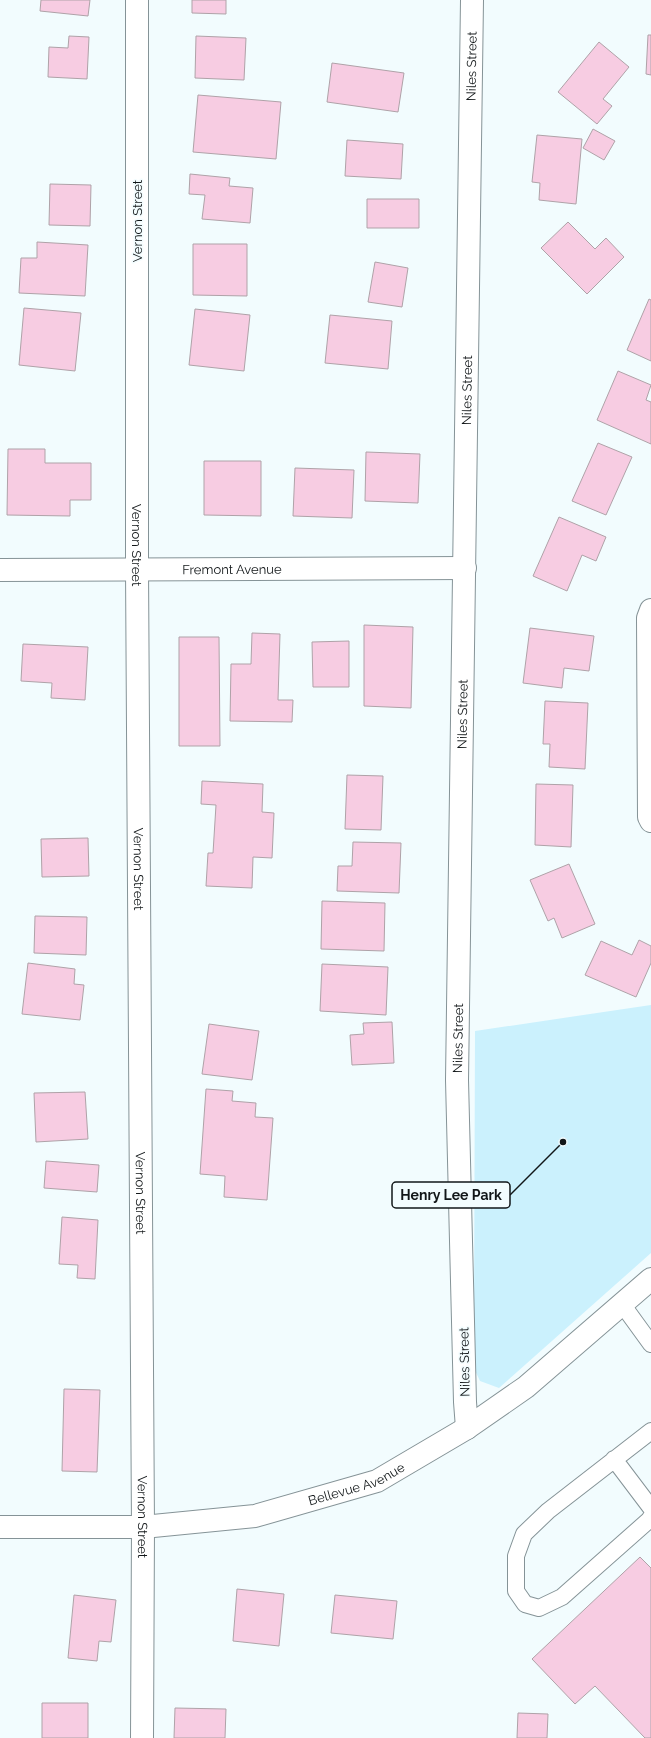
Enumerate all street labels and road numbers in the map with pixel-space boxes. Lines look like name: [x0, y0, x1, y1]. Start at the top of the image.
street label: Niles Street: [464, 31, 480, 101]
street label: Vernon Street: [130, 179, 145, 262]
street label: Niles Street: [459, 355, 475, 425]
street label: Vernon Street: [129, 504, 144, 587]
street label: Fremont Avenue: [182, 562, 282, 577]
street label: Niles Street: [455, 679, 471, 749]
street label: Vernon Street: [131, 828, 146, 911]
street label: Niles Street: [450, 1003, 466, 1073]
street label: Vernon Street: [133, 1152, 148, 1235]
street label: Niles Street: [456, 1326, 473, 1397]
street label: Bellevue Avenue: [306, 1459, 408, 1508]
street label: Vernon Street: [135, 1476, 150, 1559]

